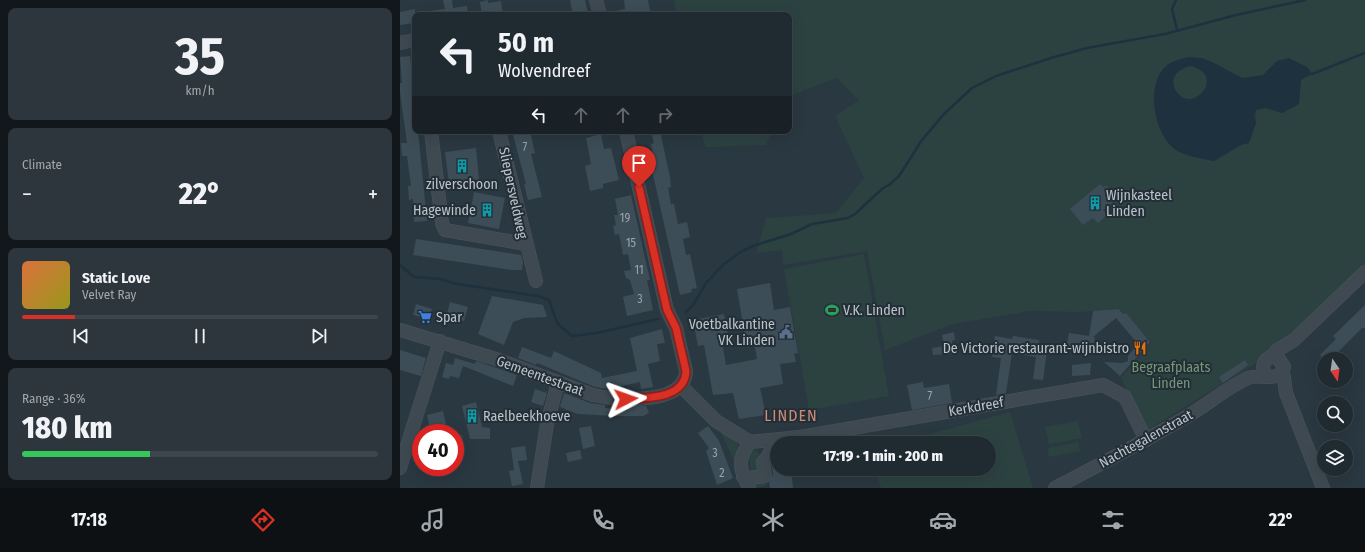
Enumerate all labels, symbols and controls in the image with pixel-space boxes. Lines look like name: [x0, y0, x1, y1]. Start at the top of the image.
text: 35: [175, 25, 225, 88]
text: 50 m: [498, 26, 554, 59]
icon: left: [432, 28, 484, 80]
text: Wolvendreef: [498, 60, 590, 82]
text: km/h: [186, 83, 215, 98]
icon: left: [528, 104, 550, 126]
icon: ahead: [570, 104, 592, 126]
icon: ahead: [612, 104, 634, 126]
icon: right: [654, 104, 676, 126]
house number: 7: [523, 140, 528, 154]
street label: Sliepersveldweg: [495, 146, 531, 241]
pin: [622, 146, 656, 187]
icon: arrive: [628, 152, 650, 174]
text: Climate: [22, 157, 62, 172]
building icon: zilverschoon: [454, 158, 470, 174]
text: 22°: [179, 176, 221, 212]
place label: zilverschoon: [426, 176, 498, 193]
text: −: [22, 181, 32, 208]
text: +: [368, 181, 378, 208]
place label: Wijnkasteel Linden: [1106, 187, 1172, 220]
building icon: Wijnkasteel Linden: [1087, 195, 1103, 211]
place label: Hagewinde: [413, 202, 476, 219]
building icon: Hagewinde: [479, 202, 495, 218]
house number: 19: [620, 211, 630, 225]
house number: 15: [626, 236, 637, 250]
house number: 11: [634, 263, 644, 277]
text: Static Love: [82, 269, 150, 287]
text: Velvet Ray: [82, 287, 136, 302]
house number: 3: [637, 292, 643, 306]
sports icon: V.K. Linden: [824, 302, 840, 318]
place label: V.K. Linden: [843, 302, 905, 319]
supermarket icon: Spar: [417, 309, 433, 325]
place label: Spar: [436, 309, 462, 326]
place label: Voetbalkantine VK Linden: [689, 316, 775, 349]
public building icon: Voetbalkantine VK Linden: [778, 324, 794, 340]
icon: previous: [70, 325, 92, 347]
icon: pause: [189, 325, 211, 347]
icon: next: [308, 325, 330, 347]
place label: De Victorie restaurant-wijnbistro: [943, 340, 1129, 357]
restaurant icon: De Victorie restaurant-wijnbistro: [1132, 340, 1148, 356]
street label: Gemeentestraat: [494, 352, 586, 400]
north arrow: [1317, 352, 1353, 388]
map controls: [1317, 352, 1353, 476]
park label: Begraafplaats Linden: [1132, 359, 1210, 392]
position arrow: [605, 378, 647, 420]
house number: 7: [928, 389, 933, 403]
text: Range · 36%: [22, 391, 85, 406]
street label: Kerkdreef: [947, 394, 1007, 420]
button: search: [1317, 396, 1353, 432]
district label: LINDEN: [764, 406, 818, 425]
street label: Nachtegalenstraat: [1096, 406, 1196, 472]
building icon: Raelbeekhoeve: [464, 408, 480, 424]
place label: Raelbeekhoeve: [483, 408, 571, 425]
text: 180 km: [22, 410, 112, 446]
speed limit sign: 40: [412, 424, 464, 476]
button: layers: [1317, 440, 1353, 476]
house number: 3: [712, 446, 718, 460]
text: 17:19 · 1 min · 200 m: [823, 447, 943, 465]
house number: 2: [719, 466, 725, 480]
icon: directions: [249, 506, 277, 534]
icon: music: [419, 506, 447, 534]
icon: phone: [589, 506, 617, 534]
icon: climate: [759, 506, 787, 534]
icon: car: [929, 506, 957, 534]
icon: filters: [1099, 506, 1127, 534]
text: 17:18: [71, 509, 107, 531]
text: 22°: [1269, 509, 1294, 531]

